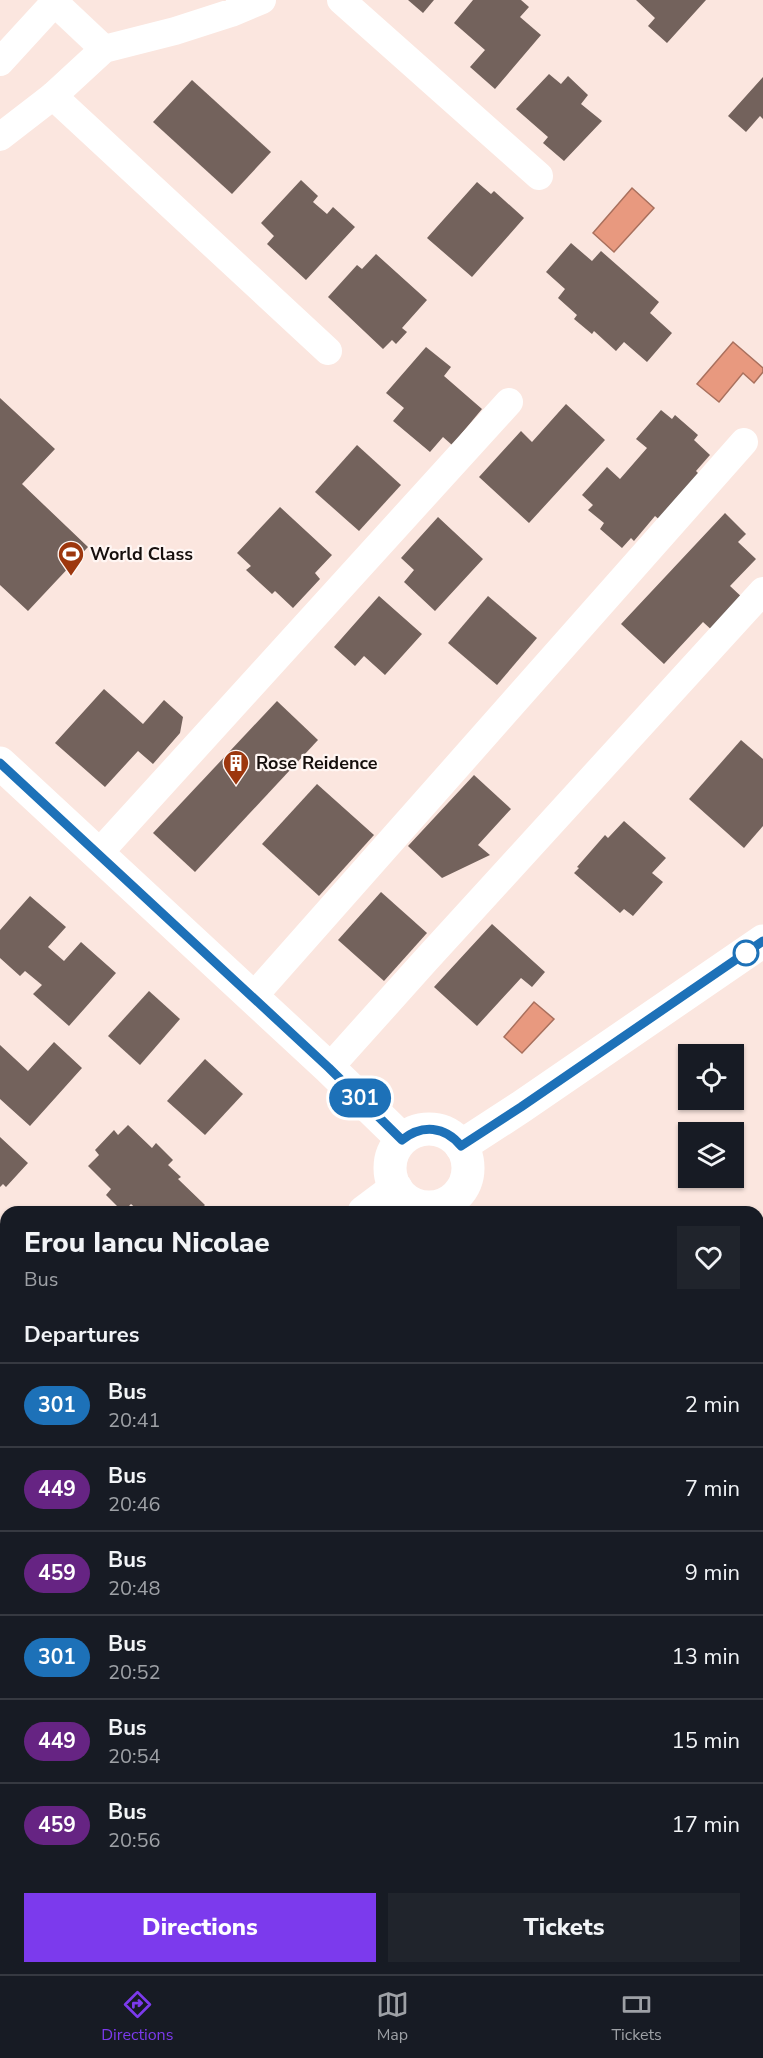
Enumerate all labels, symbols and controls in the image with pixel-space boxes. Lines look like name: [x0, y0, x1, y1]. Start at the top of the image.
sports icon: World Class: [56, 539, 86, 577]
place label: World Class: [90, 542, 193, 566]
building icon: Rose Reidence: [221, 748, 251, 786]
place label: Rose Reidence: [256, 751, 378, 775]
unlabelled marker: [733, 940, 759, 966]
map controls: [678, 1044, 744, 1188]
button: locate: [678, 1044, 744, 1110]
line badge: 301: [326, 1078, 394, 1118]
text: 301: [341, 1084, 379, 1112]
button: layers: [678, 1122, 744, 1188]
text: Erou Iancu Nicolae: [24, 1224, 270, 1262]
button: heart: [677, 1226, 740, 1289]
text: Bus: [24, 1266, 58, 1293]
text: Departures: [24, 1320, 139, 1350]
text: Bus: [108, 1377, 147, 1407]
text: 2 min: [685, 1390, 740, 1420]
text: 301: [38, 1391, 76, 1419]
text: 20:41: [108, 1407, 161, 1434]
text: Bus: [108, 1461, 147, 1491]
text: 7 min: [685, 1474, 740, 1504]
text: 449: [38, 1475, 76, 1503]
text: 20:46: [108, 1491, 161, 1518]
text: Bus: [108, 1545, 147, 1575]
text: 9 min: [685, 1558, 740, 1588]
text: 459: [38, 1559, 76, 1587]
text: 20:48: [108, 1575, 161, 1602]
text: Bus: [108, 1629, 147, 1659]
text: 13 min: [672, 1642, 740, 1672]
text: 301: [38, 1643, 76, 1671]
text: 20:52: [108, 1659, 161, 1686]
text: Bus: [108, 1713, 147, 1743]
text: 15 min: [672, 1726, 740, 1756]
text: 449: [38, 1727, 76, 1755]
text: 20:54: [108, 1743, 161, 1770]
text: Bus: [108, 1797, 147, 1827]
text: 17 min: [672, 1810, 740, 1840]
text: 459: [38, 1811, 76, 1839]
text: 20:56: [108, 1827, 161, 1854]
button: Directions: [24, 1893, 376, 1962]
button: Tickets: [388, 1893, 740, 1962]
tab: Directions: [101, 1988, 173, 2046]
tab: Map: [376, 1988, 409, 2046]
tab: Tickets: [611, 1988, 662, 2046]

